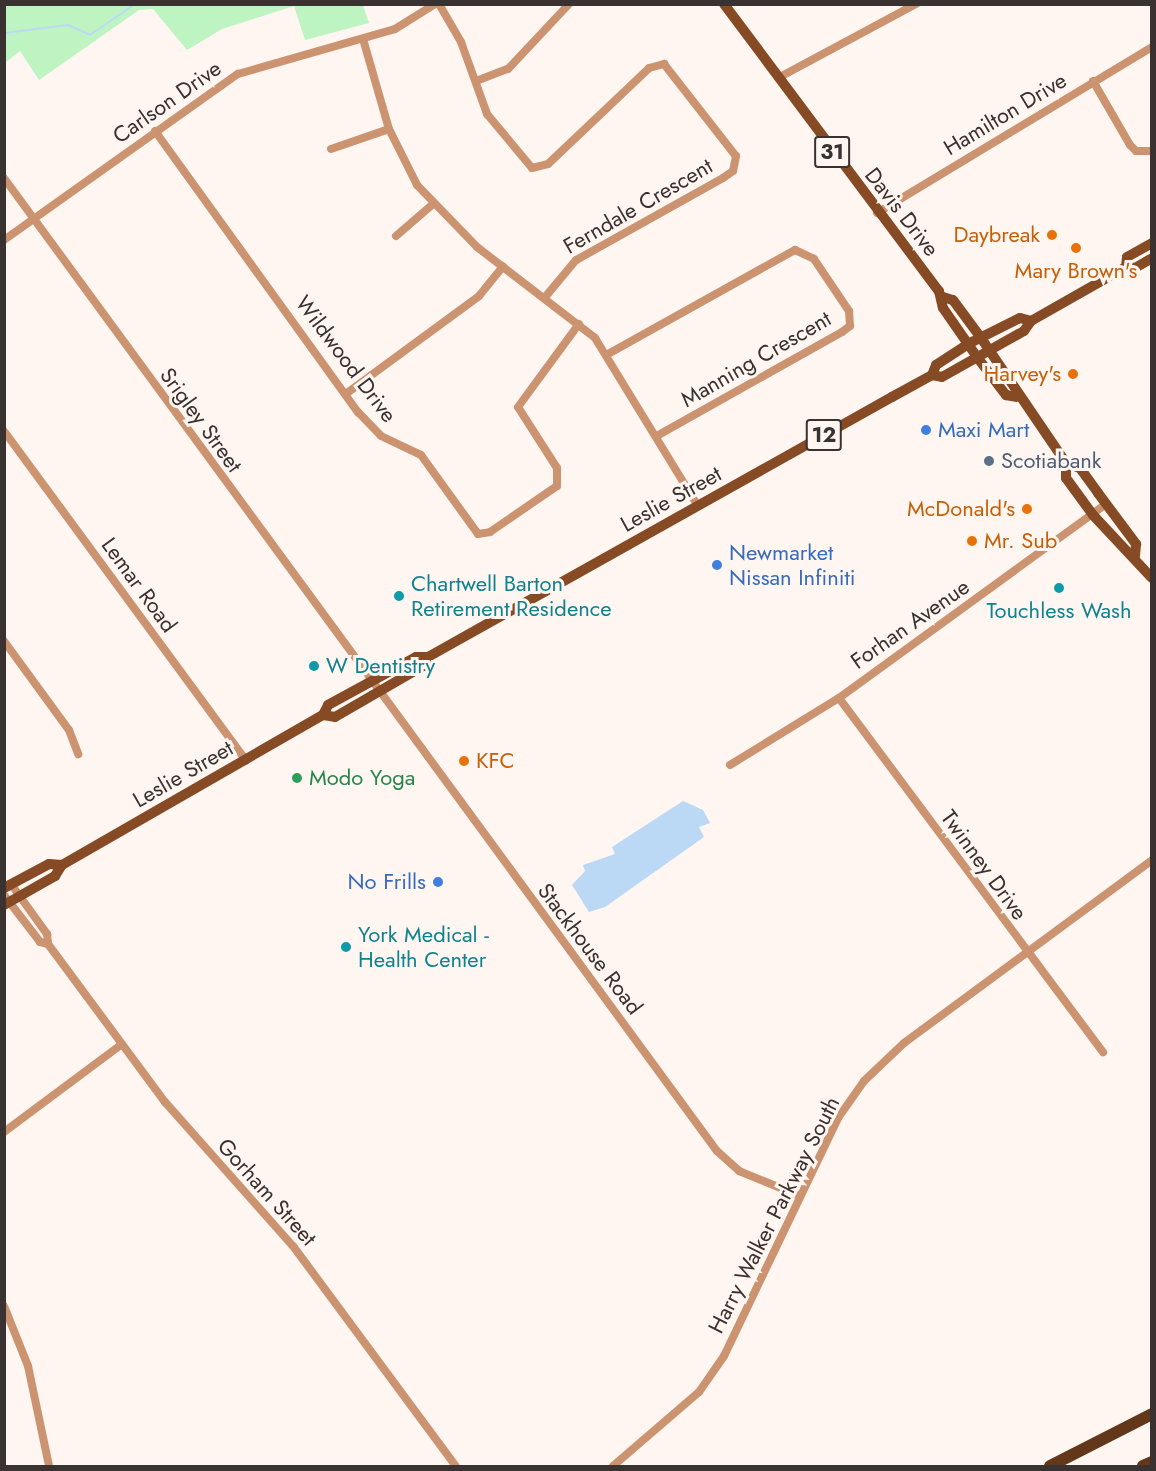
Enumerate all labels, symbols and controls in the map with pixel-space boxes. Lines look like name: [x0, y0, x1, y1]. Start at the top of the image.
street label: Carlson Drive: [108, 55, 226, 149]
street label: Hamilton Drive: [939, 67, 1071, 161]
road number: 31: [814, 134, 850, 170]
street label: Ferndale Crescent: [559, 153, 717, 259]
street label: Davis Drive: [859, 162, 945, 262]
place label: Daybreak: [954, 222, 1040, 248]
marker: Daybreak: [1045, 228, 1059, 242]
marker: Mary Brown's: [1069, 241, 1083, 255]
place label: Mary Brown's: [1015, 258, 1137, 284]
street label: Wildwood Drive: [290, 290, 402, 428]
street label: Manning Crescent: [676, 305, 836, 413]
place label: Harvey's: [984, 361, 1061, 387]
street label: Srigley Street: [154, 363, 248, 477]
marker: Harvey's: [1066, 367, 1080, 381]
road number: 12: [804, 417, 844, 453]
place label: Maxi Mart: [938, 417, 1029, 443]
marker: Maxi Mart: [919, 423, 933, 437]
place label: Scotiabank: [1001, 448, 1102, 474]
marker: Scotiabank: [982, 454, 996, 468]
street label: Leslie Street: [616, 460, 726, 538]
place label: McDonald's: [907, 496, 1015, 522]
marker: McDonald's: [1020, 502, 1034, 516]
place label: Mr. Sub: [984, 528, 1057, 554]
street label: Lemar Road: [96, 533, 182, 637]
marker: Mr. Sub: [965, 534, 979, 548]
place label: Newmarket Nissan Infiniti: [729, 539, 855, 590]
marker: Newmarket Nissan Infiniti: [710, 558, 724, 572]
place label: Chartwell Barton Retirement Residence: [411, 570, 612, 622]
street label: Forhan Avenue: [846, 573, 974, 675]
marker: Touchless Wash: [1052, 581, 1066, 595]
marker: Chartwell Barton Retirement Residence: [392, 589, 406, 603]
place label: Touchless Wash: [987, 598, 1131, 624]
place label: W Dentistry: [326, 653, 435, 679]
marker: W Dentistry: [307, 659, 321, 673]
street label: Leslie Street: [128, 735, 238, 813]
place label: KFC: [476, 748, 514, 774]
marker: KFC: [457, 754, 471, 768]
place label: Modo Yoga: [309, 765, 415, 791]
marker: Modo Yoga: [290, 771, 304, 785]
street label: Twinney Drive: [935, 805, 1033, 925]
place label: No Frills: [348, 869, 426, 895]
marker: No Frills: [431, 875, 445, 889]
street label: Stackhouse Road: [532, 878, 648, 1020]
place label: York Medical - Health Center: [358, 921, 489, 972]
marker: York Medical - Health Center: [339, 940, 353, 954]
street label: Harry Walker Parkway South: [703, 1092, 845, 1338]
street label: Gorham Street: [212, 1133, 322, 1251]

